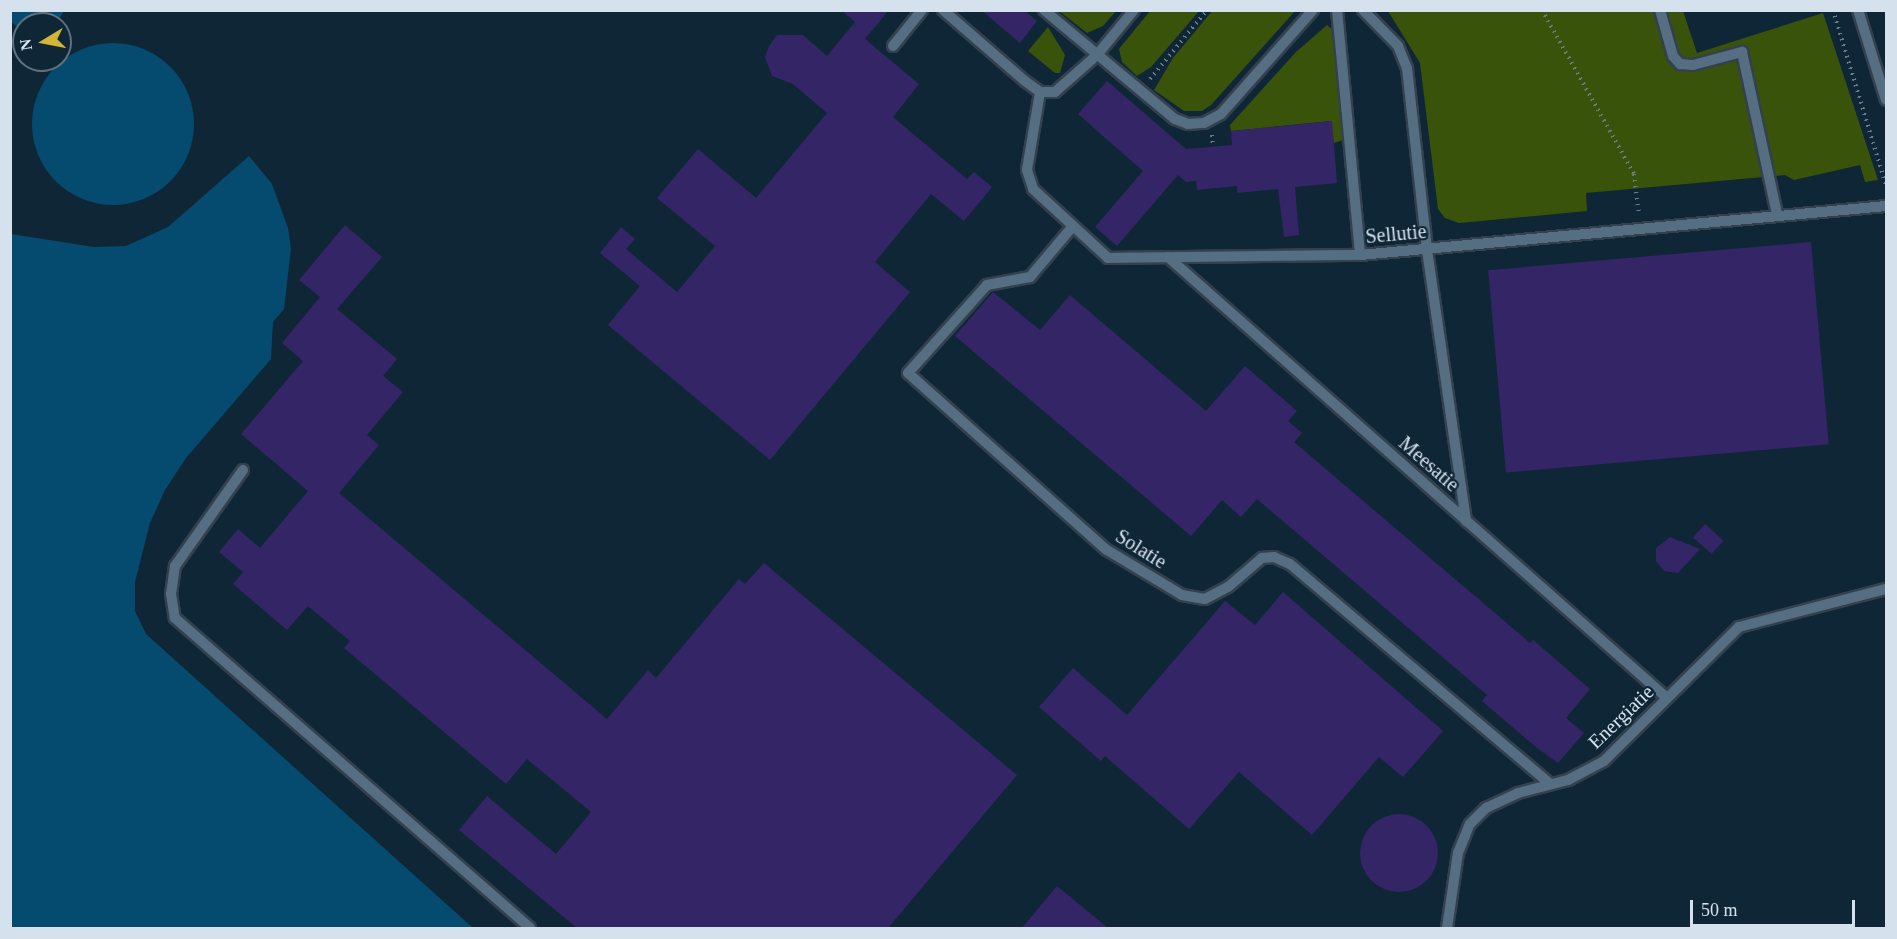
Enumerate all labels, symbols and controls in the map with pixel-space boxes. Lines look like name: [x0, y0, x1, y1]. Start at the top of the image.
north arrow: [12, 12, 72, 72]
text: N: [16, 38, 35, 52]
street label: Sellutie: [1365, 219, 1427, 249]
street label: Meesatie: [1394, 431, 1464, 497]
street label: Solatie: [1111, 524, 1171, 574]
street label: Energiatie: [1583, 680, 1659, 754]
scale bar: [1693, 888, 1858, 926]
text: 50 m: [1701, 900, 1738, 920]

